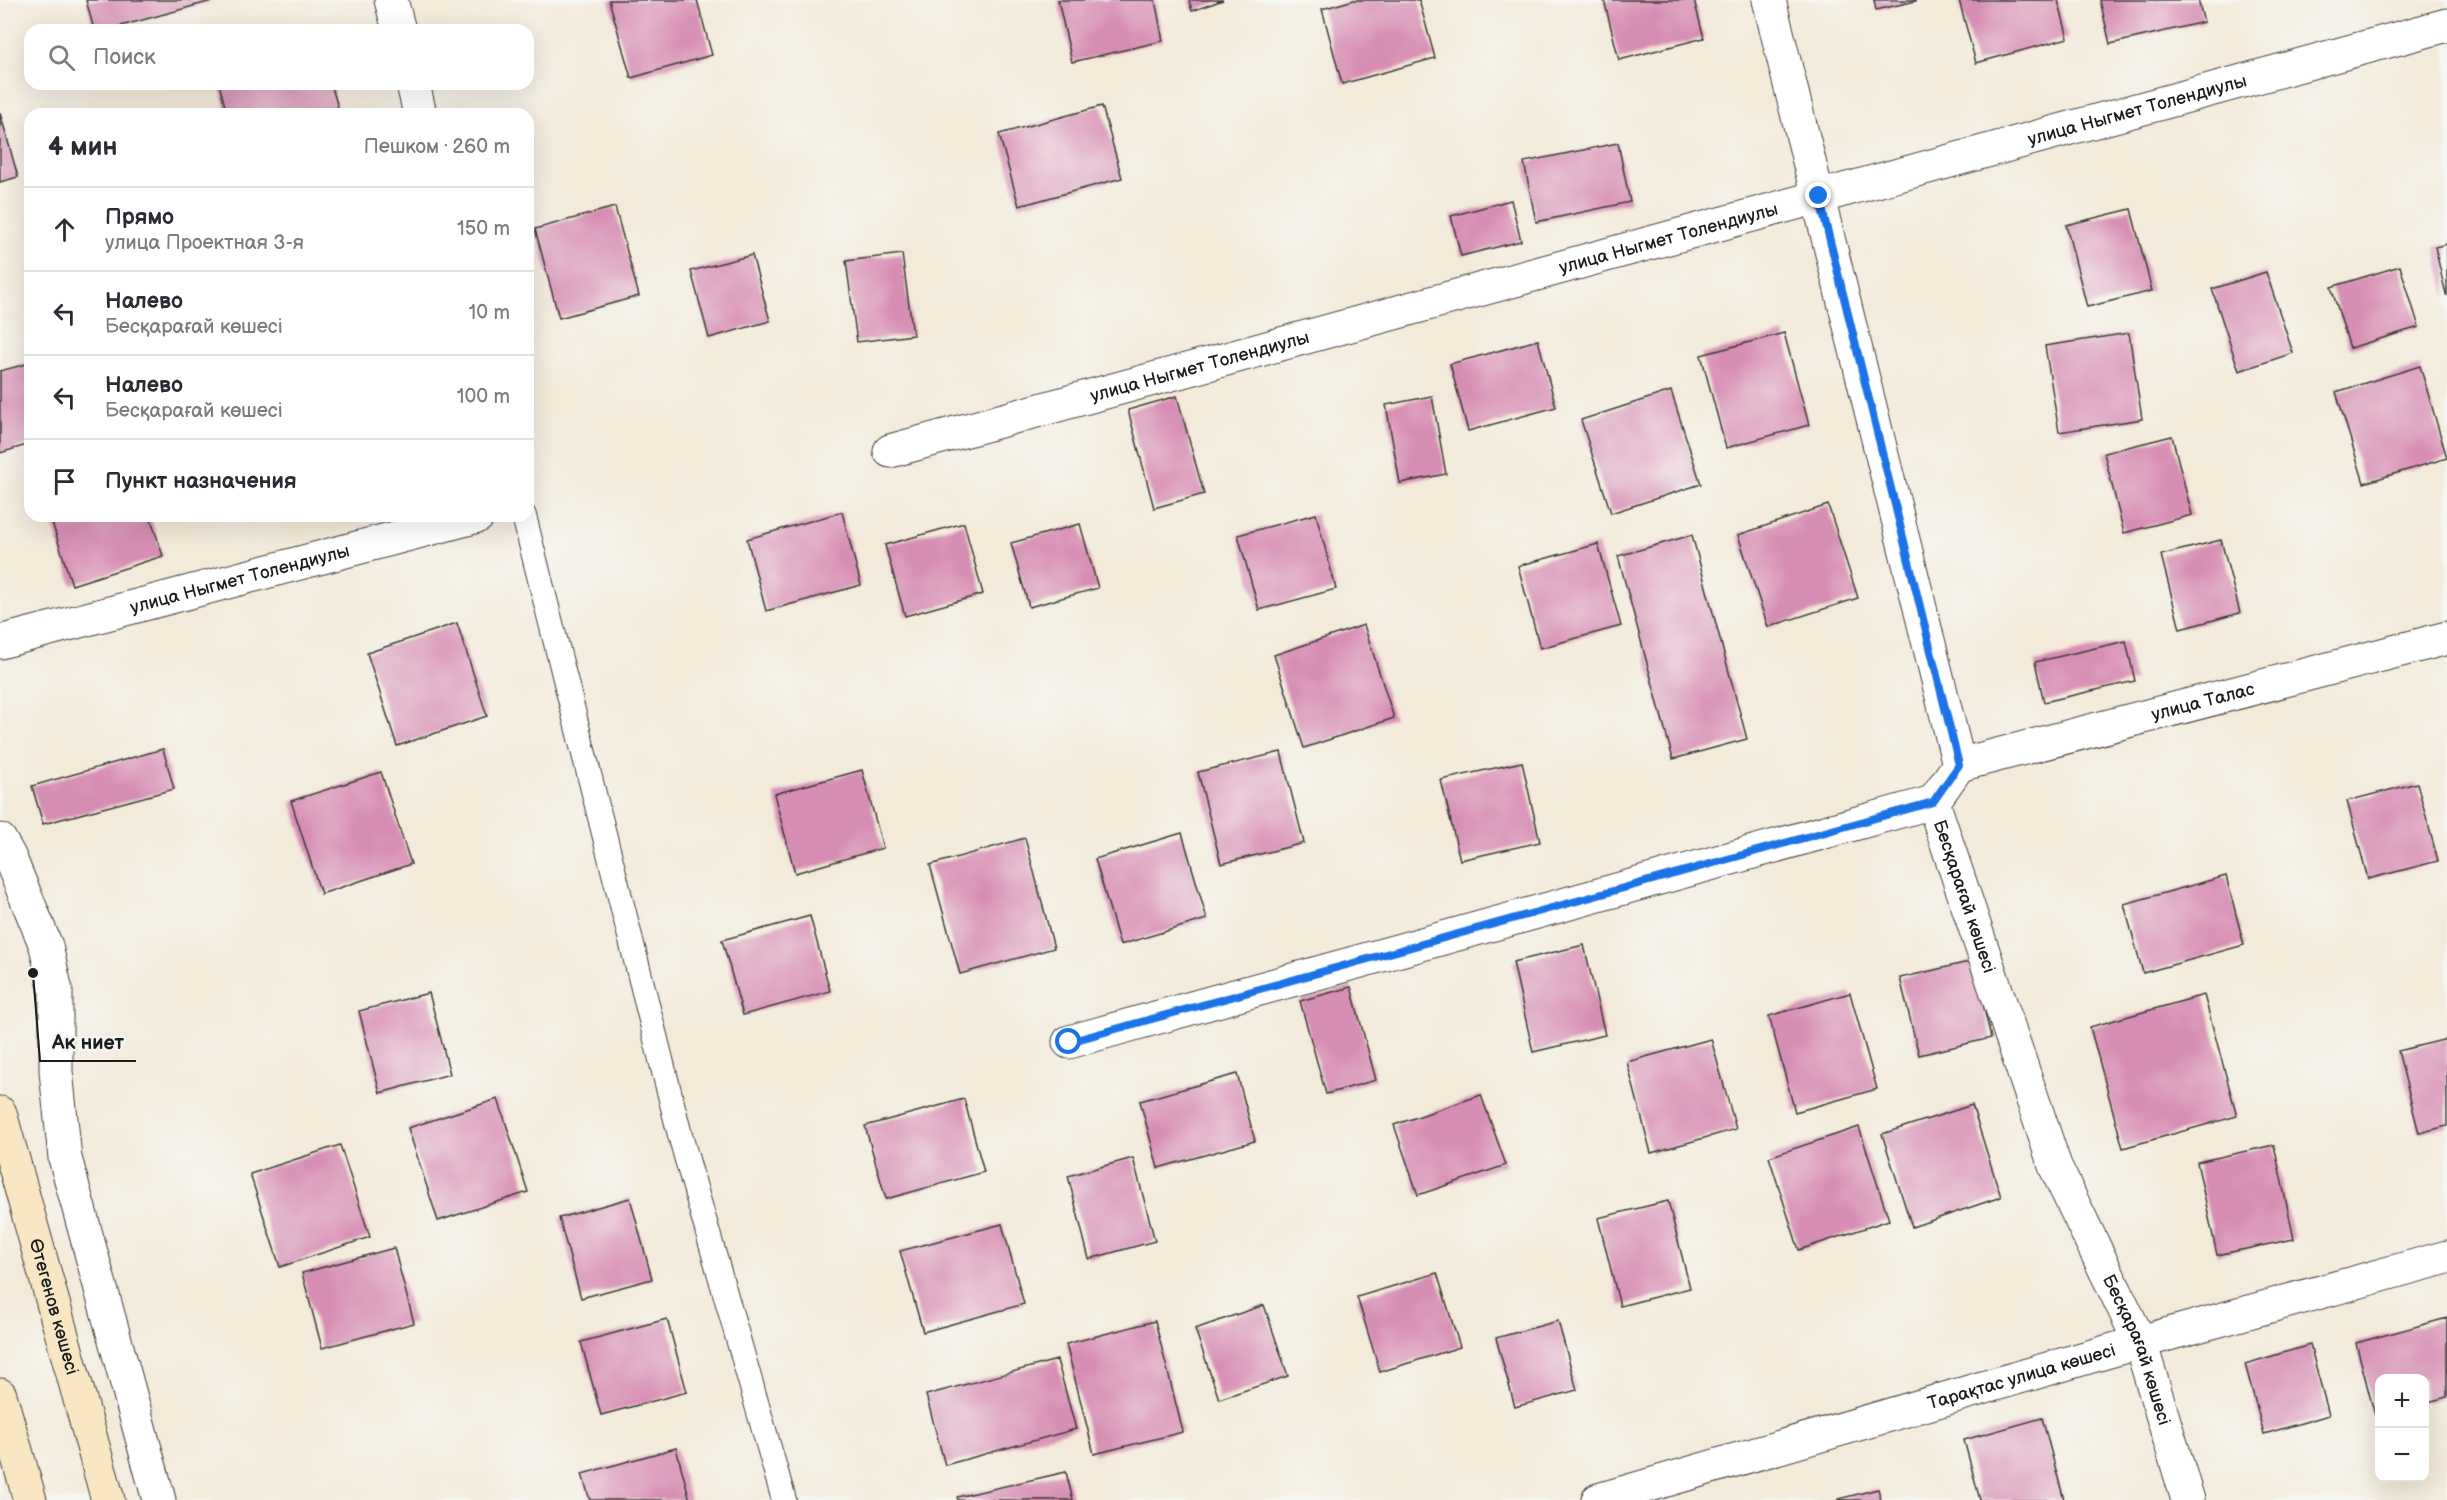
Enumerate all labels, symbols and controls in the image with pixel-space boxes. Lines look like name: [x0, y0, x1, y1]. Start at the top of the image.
search box: [24, 24, 534, 90]
icon: search: [45, 41, 78, 74]
text: Поиск: [93, 44, 156, 71]
street label: улица Ныгмет Толендиулы: [2025, 70, 2249, 150]
text: 4 мин: [48, 132, 117, 163]
text: Пешком · 260 m: [364, 135, 510, 159]
route end: [1805, 182, 1831, 208]
street label: улица Ныгмет Толендиулы: [1557, 198, 1780, 278]
text: Прямо: [105, 204, 174, 231]
icon: ahead: [48, 213, 81, 246]
text: 150 m: [457, 217, 510, 241]
text: улица Проектная 3-я: [105, 231, 304, 255]
text: Налево: [105, 288, 183, 315]
icon: left: [48, 297, 81, 330]
text: 10 m: [469, 301, 510, 325]
text: Бесқарағай көшесі: [105, 315, 283, 339]
street label: улица Ныгмет Толендиулы: [1088, 326, 1311, 406]
text: Налево: [105, 372, 183, 399]
icon: left: [48, 381, 81, 414]
text: 100 m: [457, 385, 510, 409]
text: Бесқарағай көшесі: [105, 399, 283, 423]
icon: arrive: [48, 465, 81, 498]
text: Пункт назначения: [105, 468, 297, 495]
street label: улица Ныгмет Толендиулы: [128, 540, 352, 618]
street label: улица Талас: [2149, 678, 2257, 725]
street label: Бесқарағай көшесі: [1929, 817, 2000, 976]
callout: Ак ниет: [40, 1023, 136, 1061]
route start: [1055, 1028, 1081, 1054]
text: Ак ниет: [51, 1031, 125, 1055]
street label: Өтегенов көшесі: [25, 1236, 83, 1377]
street label: Бесқарағай көшесі: [2098, 1271, 2175, 1428]
street label: Тарақтас улица көшесі: [1925, 1339, 2118, 1414]
map controls: [2375, 1374, 2429, 1482]
button: +: [2375, 1374, 2429, 1428]
button: −: [2375, 1428, 2429, 1482]

